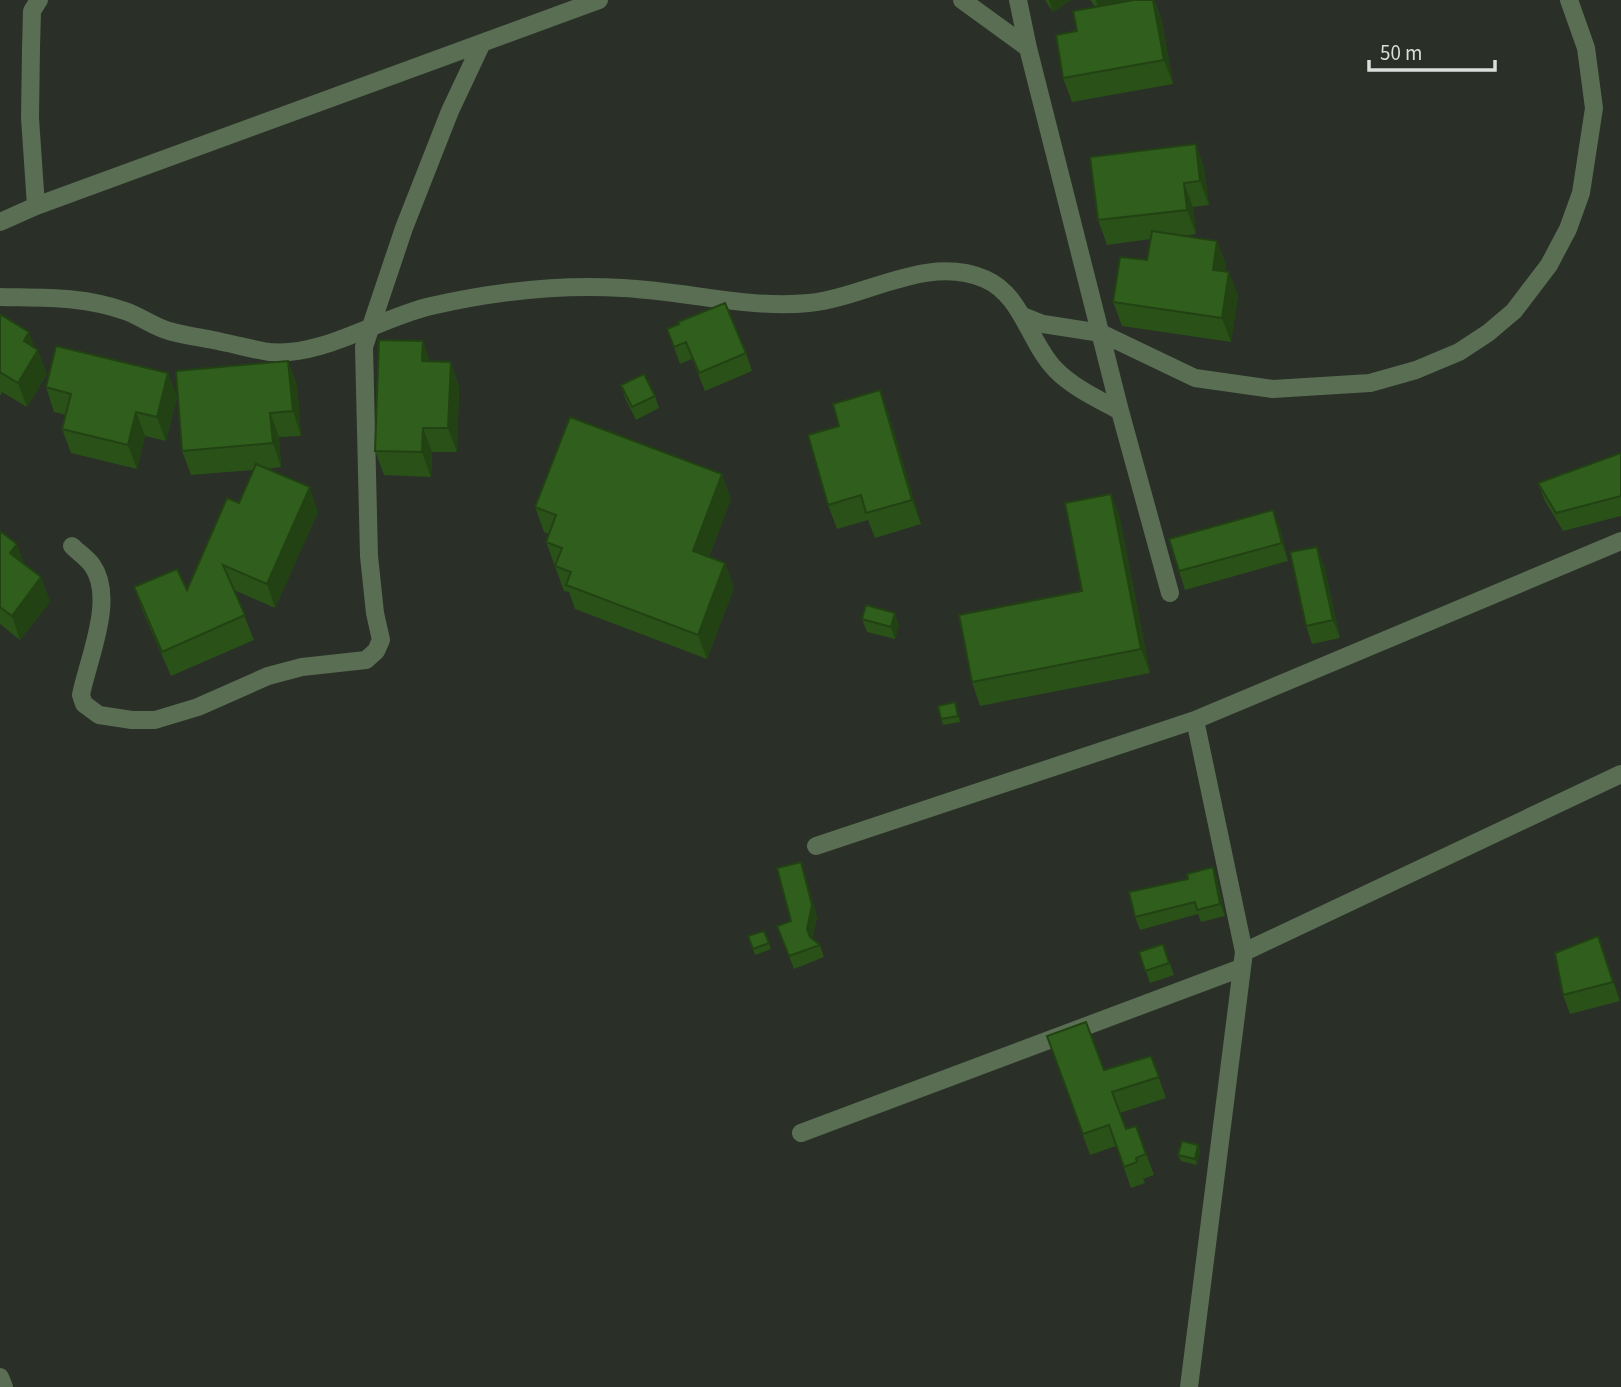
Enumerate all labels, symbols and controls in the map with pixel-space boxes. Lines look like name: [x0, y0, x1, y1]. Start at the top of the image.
scale bar: [1369, 28, 1495, 72]
text: 50 m: [1380, 38, 1422, 68]

